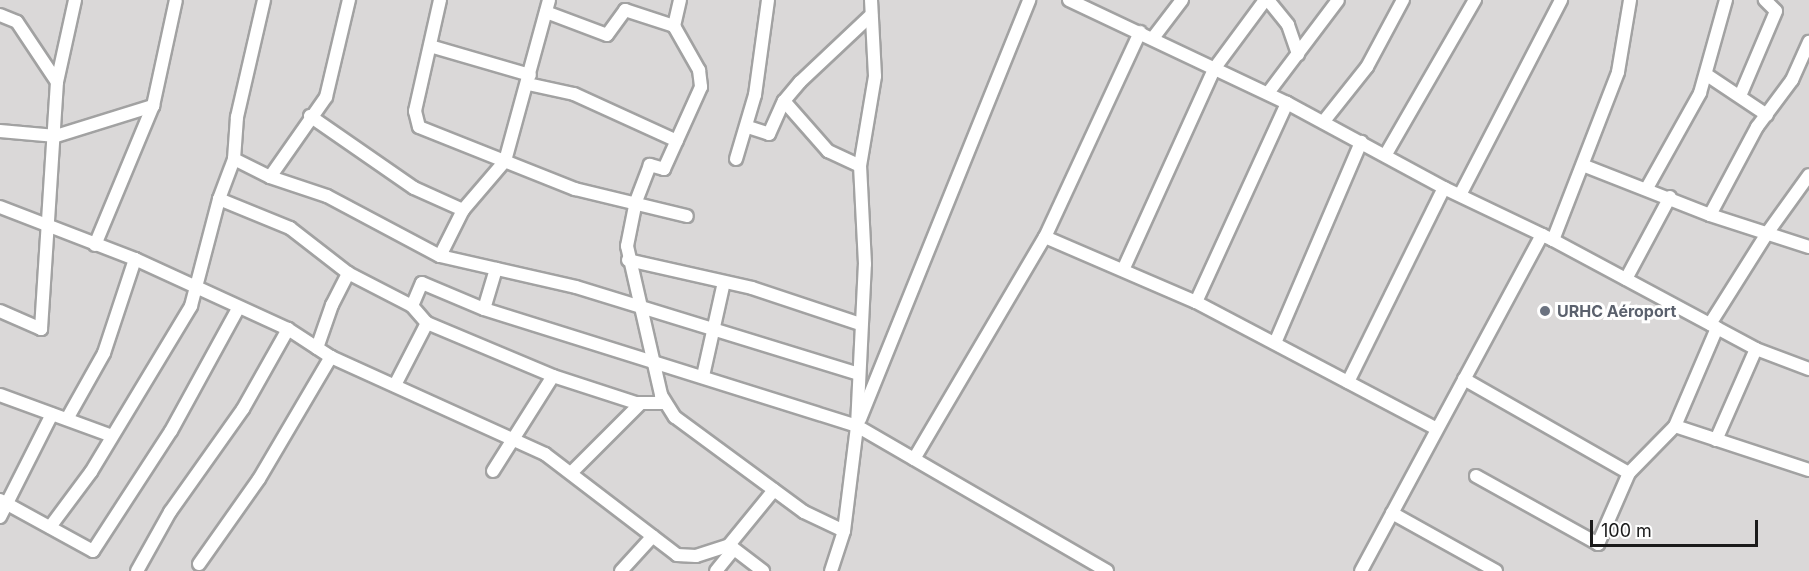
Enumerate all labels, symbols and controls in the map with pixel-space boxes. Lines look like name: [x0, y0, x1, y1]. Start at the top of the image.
place label: URHC Aéroport: [1557, 301, 1676, 321]
marker: URHC Aéroport: [1538, 304, 1552, 318]
scale bar: [1593, 508, 1761, 546]
text: 100 m: [1601, 520, 1652, 541]

